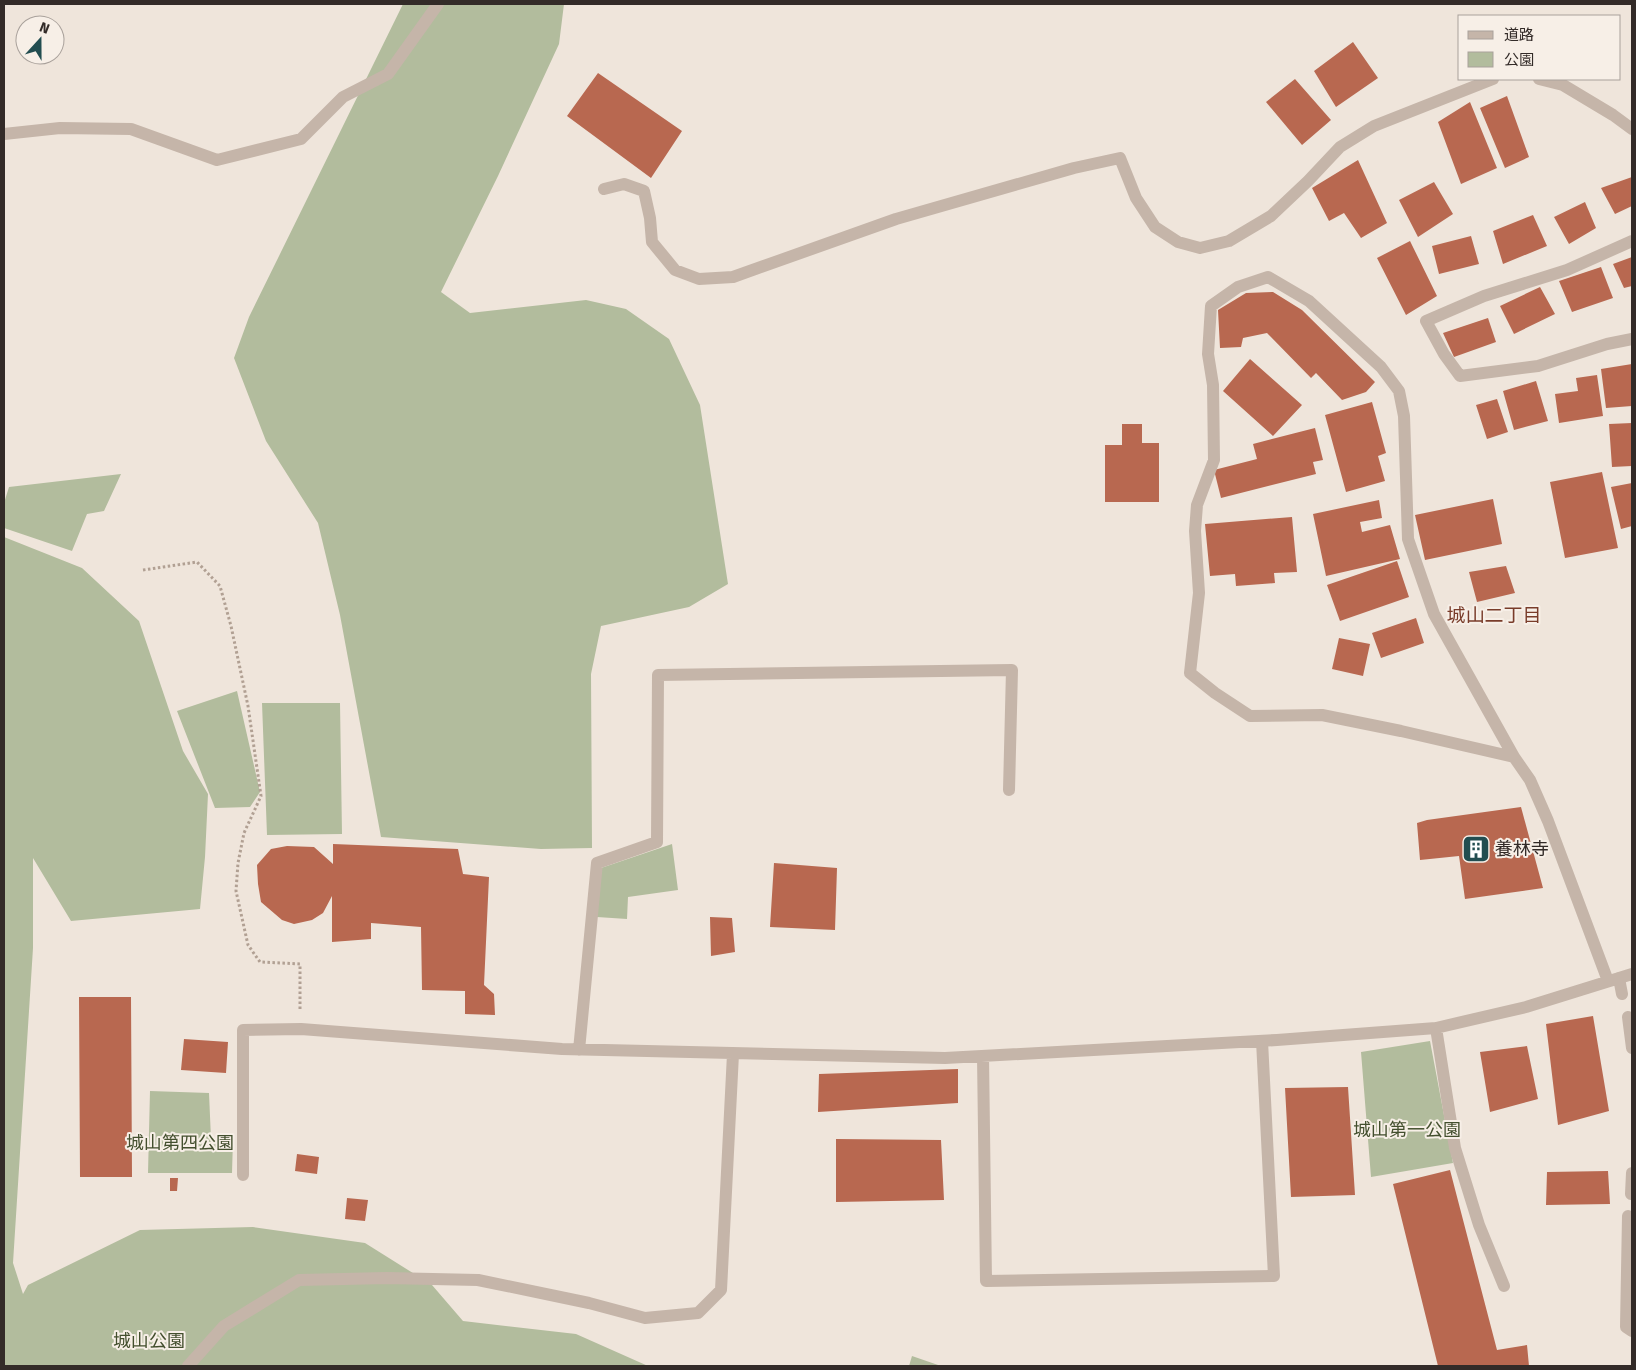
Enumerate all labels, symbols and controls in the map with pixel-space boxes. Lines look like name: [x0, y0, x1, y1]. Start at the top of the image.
north arrow: [15, 15, 65, 65]
legend: [1458, 15, 1621, 80]
text: N: [37, 19, 52, 38]
text: 道路: [1504, 26, 1534, 44]
text: 公園: [1504, 51, 1534, 69]
district label: 城山二丁目: [1446, 604, 1542, 627]
building icon: 養林寺: [1461, 834, 1491, 864]
place label: 養林寺: [1495, 838, 1549, 860]
park label: 城山第一公園: [1353, 1119, 1461, 1141]
park label: 城山第四公園: [126, 1132, 234, 1154]
park label: 城山公園: [113, 1330, 185, 1352]

